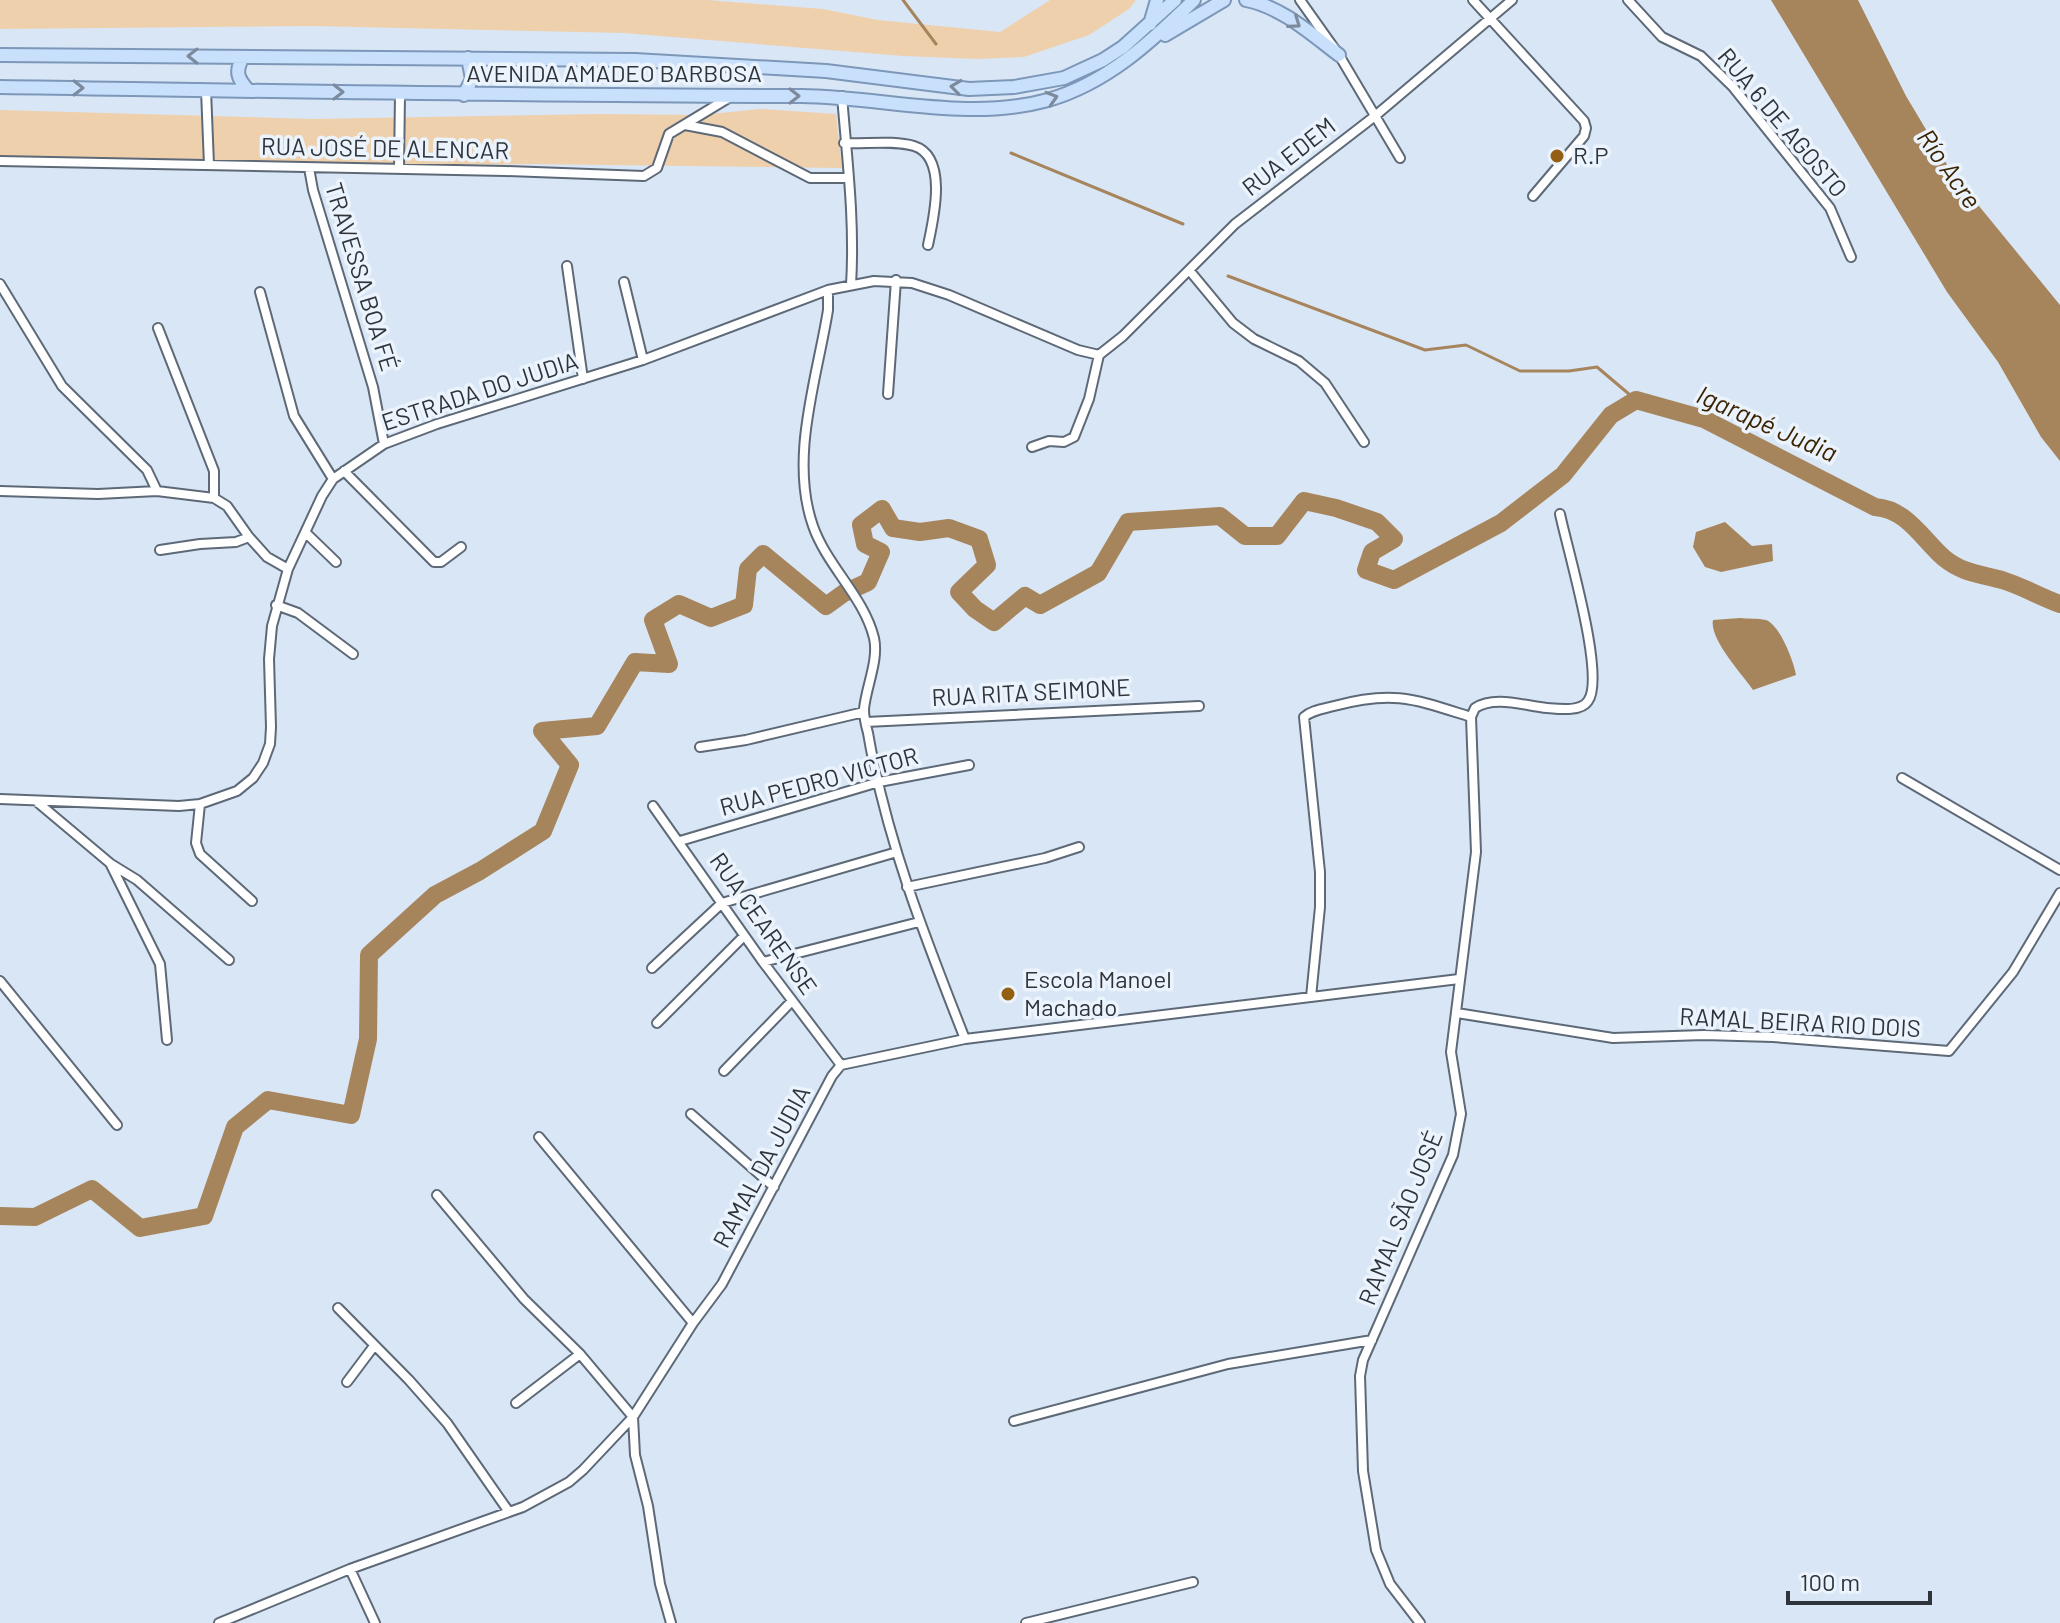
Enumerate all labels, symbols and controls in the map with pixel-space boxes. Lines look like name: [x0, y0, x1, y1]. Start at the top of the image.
one-way arrow: [1287, 13, 1301, 28]
street label: RUA 6 DE AGOSTO: [1712, 42, 1854, 202]
one-way arrow: [186, 47, 199, 65]
street label: AVENIDA AMADEO BARBOSA: [466, 58, 762, 87]
one-way arrow: [72, 79, 85, 97]
one-way arrow: [949, 79, 963, 96]
one-way arrow: [332, 84, 345, 101]
one-way arrow: [788, 87, 801, 105]
one-way arrow: [1045, 91, 1059, 107]
street label: RUA EDEM: [1236, 110, 1341, 201]
water label: Río Acre: [1912, 122, 1989, 214]
street label: RUA JOSÉ DE ALENCAR: [261, 131, 509, 164]
place label: R.P: [1573, 140, 1609, 169]
marker: R.P: [1548, 147, 1566, 165]
street label: TRAVESSA BOA FÉ: [320, 179, 405, 374]
street label: ESTRADA DO JUDIA: [378, 345, 582, 436]
water label: Igarapé Judia: [1692, 378, 1843, 467]
street label: RUA RITA SEIMONE: [931, 672, 1131, 711]
street label: RUA PEDRO VICTOR: [716, 740, 921, 821]
street label: RUA CEARENSE: [704, 846, 824, 1000]
place label: Escola Manoel Machado: [1024, 964, 1172, 1021]
marker: Escola Manoel Machado: [999, 985, 1017, 1003]
street label: RAMAL BEIRA RIO DOIS: [1679, 1001, 1921, 1042]
street label: RAMAL DA JUDIA: [706, 1080, 815, 1252]
street label: RAMAL SÃO JOSÉ: [1351, 1126, 1448, 1309]
scale bar: [1788, 1555, 1930, 1605]
text: 100 m: [1800, 1567, 1860, 1596]

